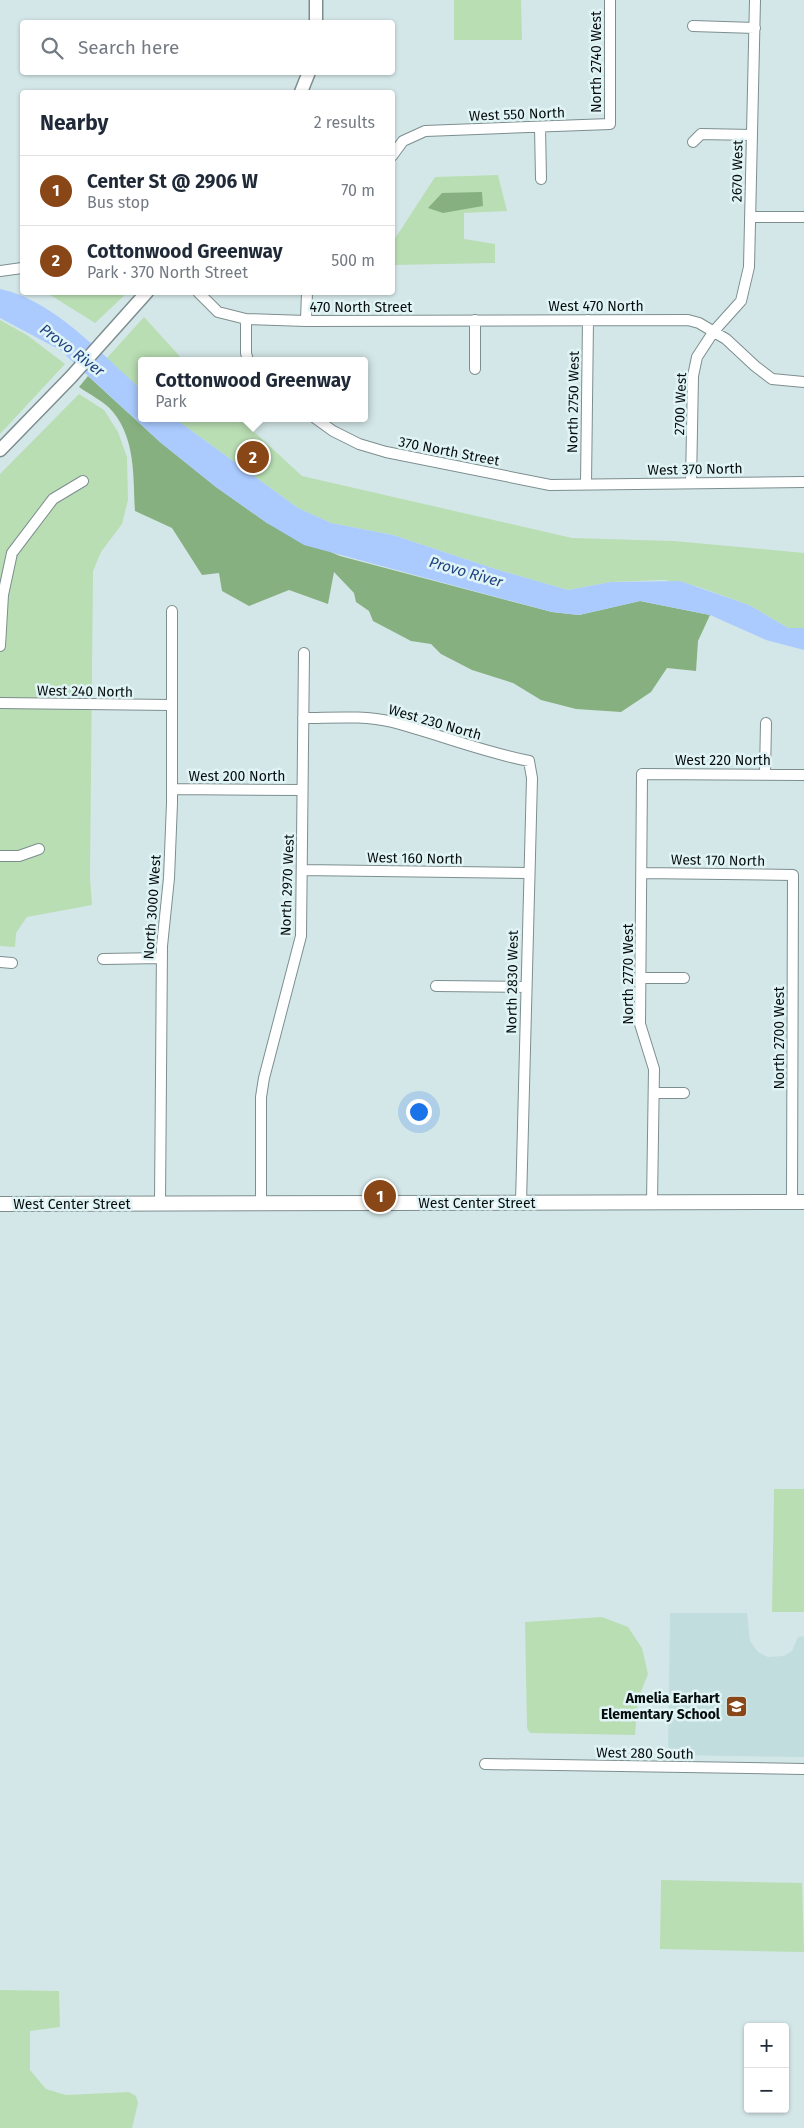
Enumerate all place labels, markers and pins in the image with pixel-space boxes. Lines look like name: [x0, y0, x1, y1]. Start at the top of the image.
pin: 2: [237, 438, 269, 476]
pin: 1: [364, 1177, 396, 1215]
place label: Amelia Earhart Elementary School: [601, 1690, 721, 1723]
school or university icon: Amelia Earhart Elementary School: [724, 1694, 748, 1718]

